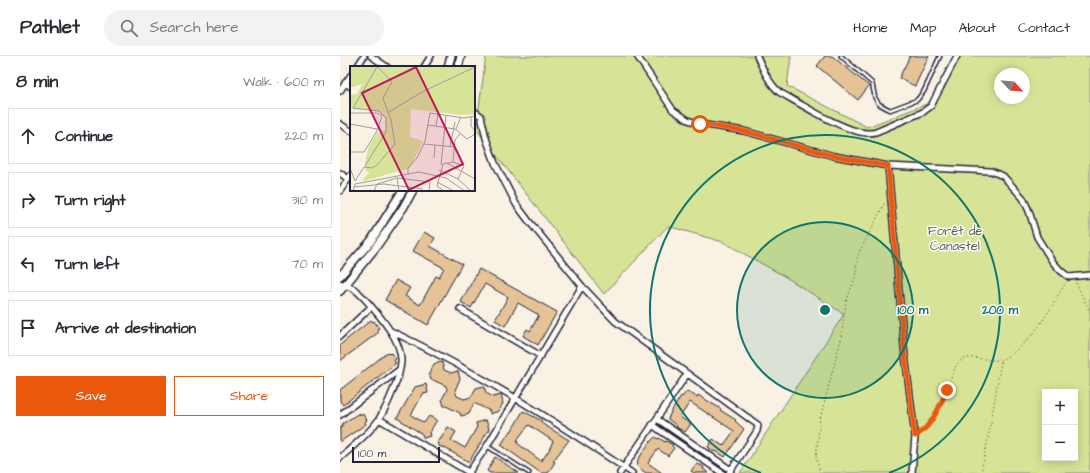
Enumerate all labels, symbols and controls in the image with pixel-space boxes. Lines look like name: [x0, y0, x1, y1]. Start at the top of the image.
search box: [104, 10, 384, 46]
text: Pathlet: [20, 14, 80, 41]
icon: search: [118, 17, 140, 39]
text: Search here: [150, 17, 238, 38]
text: Home: [853, 18, 888, 38]
text: Map: [910, 18, 936, 38]
text: About: [958, 18, 996, 38]
text: Contact: [1018, 18, 1070, 38]
inset map: [350, 66, 475, 191]
north arrow: [994, 68, 1030, 104]
text: 8 min: [16, 70, 58, 94]
text: Walk · 600 m: [243, 73, 324, 91]
route start: [691, 115, 709, 133]
icon: ahead: [17, 125, 39, 147]
text: Continue: [55, 126, 113, 147]
text: 220 m: [285, 127, 323, 145]
icon: right: [17, 189, 39, 211]
text: Turn right: [55, 190, 126, 211]
text: 310 m: [291, 191, 323, 209]
park label: Forêt de Canastel: [928, 222, 982, 255]
icon: left: [17, 253, 39, 275]
text: Turn left: [55, 254, 119, 275]
text: 70 m: [291, 255, 323, 273]
text: 100 m: [898, 302, 929, 319]
text: 200 m: [981, 302, 1019, 319]
centre of rings: [818, 303, 832, 317]
icon: arrive: [17, 317, 39, 339]
text: Arrive at destination: [55, 318, 196, 339]
button: Save: [16, 376, 166, 416]
button: Share: [174, 376, 324, 416]
route end: [938, 381, 956, 399]
map controls: [1042, 389, 1078, 461]
button: +: [1042, 389, 1078, 425]
button: −: [1042, 425, 1078, 461]
scale bar: [352, 445, 440, 464]
text: 100 m: [358, 446, 386, 461]

